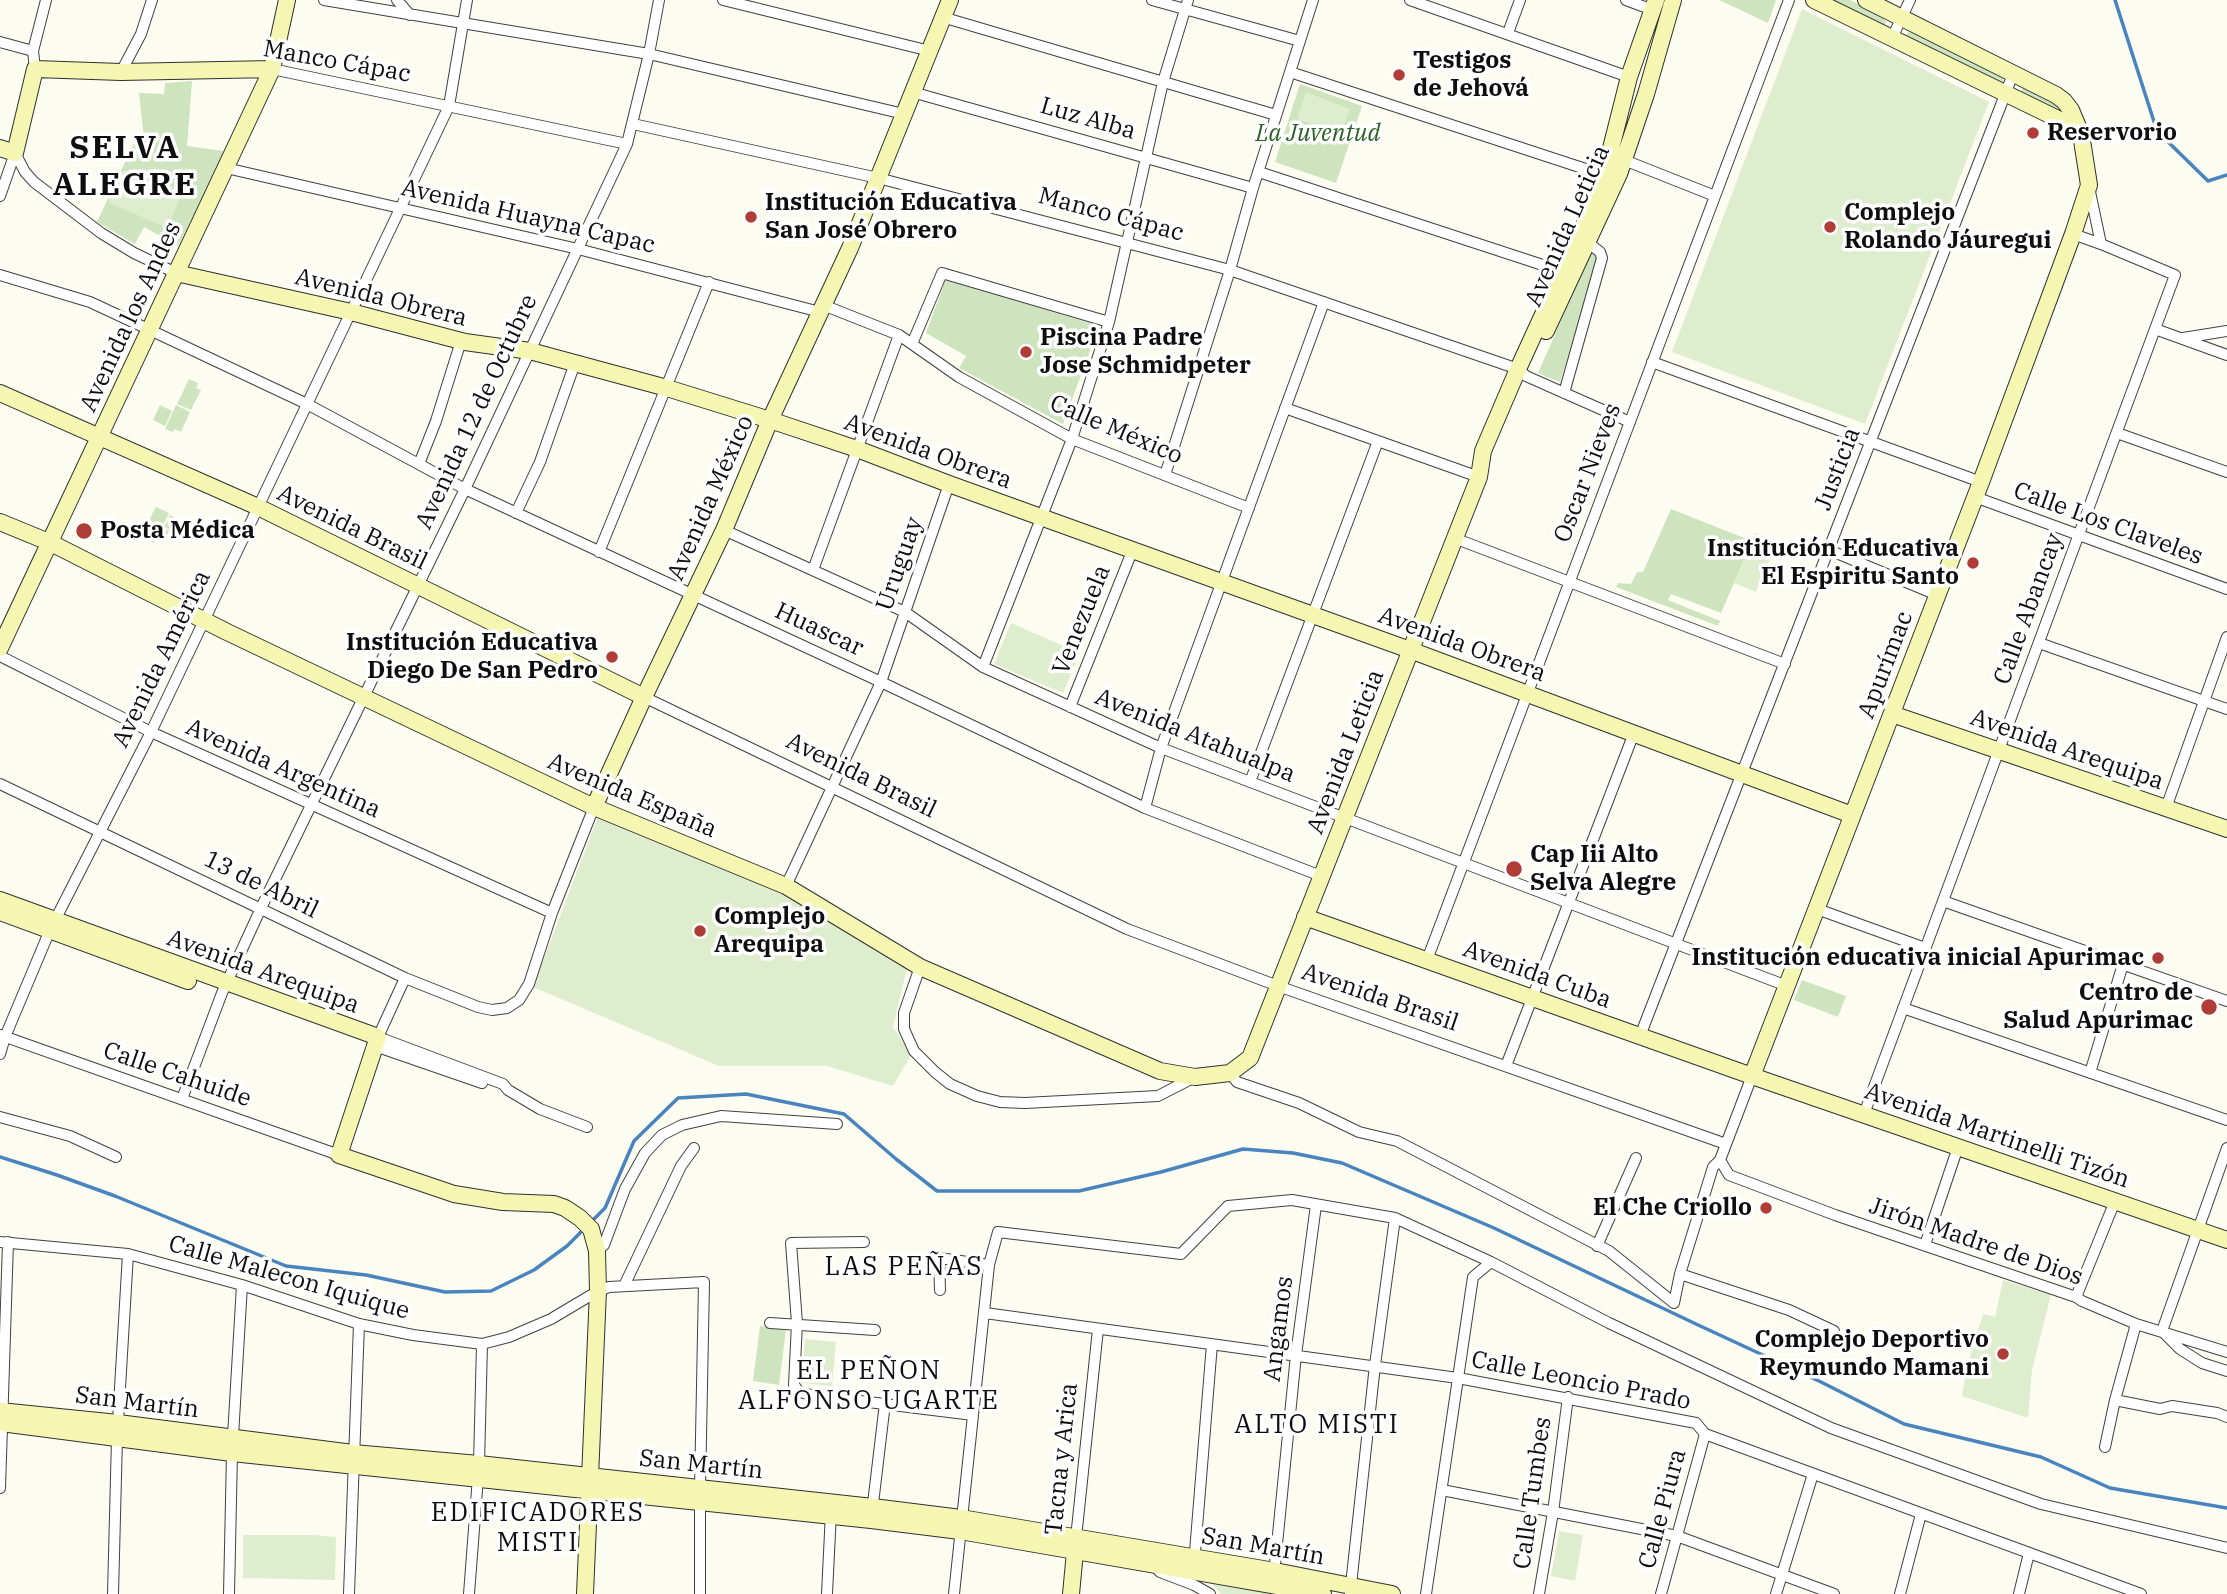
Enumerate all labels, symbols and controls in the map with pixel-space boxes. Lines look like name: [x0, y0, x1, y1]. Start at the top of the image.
street label: Manco Cápac: [261, 35, 413, 89]
place label: Testigos de Jehová: [1413, 47, 1529, 103]
marker: Testigos de Jehová: [1391, 67, 1407, 83]
street label: Luz Alba: [1037, 92, 1139, 146]
place label: Reservorio: [2047, 119, 2177, 147]
park label: La Juventud: [1256, 120, 1380, 148]
marker: Reservorio: [2025, 125, 2041, 141]
district label: SELVA ALEGRE: [53, 130, 197, 205]
street label: Avenida Leticia: [1520, 141, 1616, 311]
street label: Avenida Huayna Capac: [398, 174, 658, 260]
street label: Manco Cápac: [1035, 182, 1187, 248]
place label: Institución Educativa San José Obrero: [765, 189, 1017, 245]
place label: Complejo Rolando Jáuregui: [1844, 199, 2051, 255]
marker: Institución Educativa San José Obrero: [743, 209, 759, 225]
street label: Avenida los Andes: [74, 217, 188, 417]
marker: Complejo Rolando Jáuregui: [1822, 219, 1838, 235]
street label: Avenida Obrera: [292, 263, 470, 333]
street label: Avenida 12 de Octubre: [410, 290, 544, 534]
place label: Piscina Padre Jose Schmidpeter: [1040, 324, 1251, 380]
marker: Piscina Padre Jose Schmidpeter: [1018, 344, 1034, 360]
street label: Calle México: [1045, 389, 1187, 471]
street label: Oscar Nieves: [1548, 399, 1628, 547]
street label: Avenida Obrera: [840, 408, 1016, 496]
street label: Avenida México: [662, 411, 760, 585]
street label: Justicia: [1809, 424, 1867, 514]
street label: Calle Los Claveles: [2010, 476, 2206, 572]
street label: Avenida Brasil: [272, 479, 432, 577]
street label: Uruguay: [871, 513, 929, 615]
place label: Posta Médica: [100, 517, 255, 545]
marker: Posta Médica: [74, 521, 94, 541]
street label: Calle Abancay: [1988, 529, 2070, 689]
place label: Institución Educativa El Espiritu Santo: [1707, 535, 1959, 591]
marker: Institución Educativa El Espiritu Santo: [1965, 555, 1981, 571]
street label: Venezuela: [1047, 561, 1117, 679]
street label: Avenida América: [107, 566, 217, 752]
street label: Huascar: [770, 597, 868, 663]
street label: Avenida Obrera: [1374, 601, 1550, 689]
street label: Apurímac: [1852, 607, 1920, 723]
place label: Institución Educativa Diego De San Pedro: [346, 629, 598, 685]
marker: Institución Educativa Diego De San Pedro: [604, 649, 620, 665]
street label: Avenida Leticia: [1301, 666, 1391, 838]
street label: Avenida Atahualpa: [1091, 683, 1299, 789]
street label: Avenida Arequipa: [1967, 703, 2167, 797]
street label: Avenida Argentina: [181, 713, 385, 825]
street label: Avenida Brasil: [781, 727, 941, 825]
street label: Avenida España: [543, 747, 721, 845]
place label: Cap Iii Alto Selva Alegre: [1530, 841, 1676, 897]
street label: 13 de Abril: [199, 845, 323, 925]
marker: Cap Iii Alto Selva Alegre: [1504, 859, 1524, 879]
place label: Complejo Arequipa: [714, 903, 825, 959]
marker: Complejo Arequipa: [692, 923, 708, 939]
street label: Avenida Arequipa: [163, 924, 363, 1020]
street label: Avenida Cuba: [1459, 935, 1615, 1015]
place label: Institución educativa inicial Apurimac: [1691, 944, 2144, 972]
marker: Institución educativa inicial Apurimac: [2150, 950, 2166, 966]
street label: Avenida Brasil: [1298, 958, 1462, 1038]
place label: Centro de Salud Apurimac: [2003, 979, 2193, 1035]
marker: Centro de Salud Apurimac: [2199, 997, 2219, 1017]
street label: Calle Cahuide: [99, 1036, 255, 1114]
street label: Avenida Martinelli Tizón: [1861, 1077, 2133, 1195]
street label: Jirón Madre de Dios: [1865, 1192, 2087, 1292]
place label: El Che Criollo: [1593, 1194, 1752, 1222]
marker: El Che Criollo: [1758, 1200, 1774, 1216]
street label: Calle Malecon Iquique: [165, 1230, 413, 1326]
district label: LAS PEÑAS: [826, 1251, 982, 1283]
street label: Angamos: [1258, 1275, 1300, 1383]
place label: Complejo Deportivo Reymundo Mamani: [1755, 1326, 1989, 1382]
street label: Calle Leoncio Prado: [1469, 1346, 1693, 1416]
marker: Complejo Deportivo Reymundo Mamani: [1995, 1346, 2011, 1362]
district label: EL PEÑON ALFONSO UGARTE: [740, 1355, 998, 1416]
street label: San Martín: [74, 1381, 200, 1425]
street label: Tacna y Arica: [1040, 1382, 1084, 1536]
district label: ALTO MISTI: [1236, 1409, 1398, 1441]
street label: Calle Tumbes: [1508, 1415, 1558, 1571]
street label: San Martín: [638, 1444, 764, 1486]
street label: Calle Piura: [1633, 1446, 1693, 1572]
district label: EDIFICADORES MISTI: [432, 1497, 644, 1558]
street label: San Martín: [1199, 1522, 1327, 1572]

